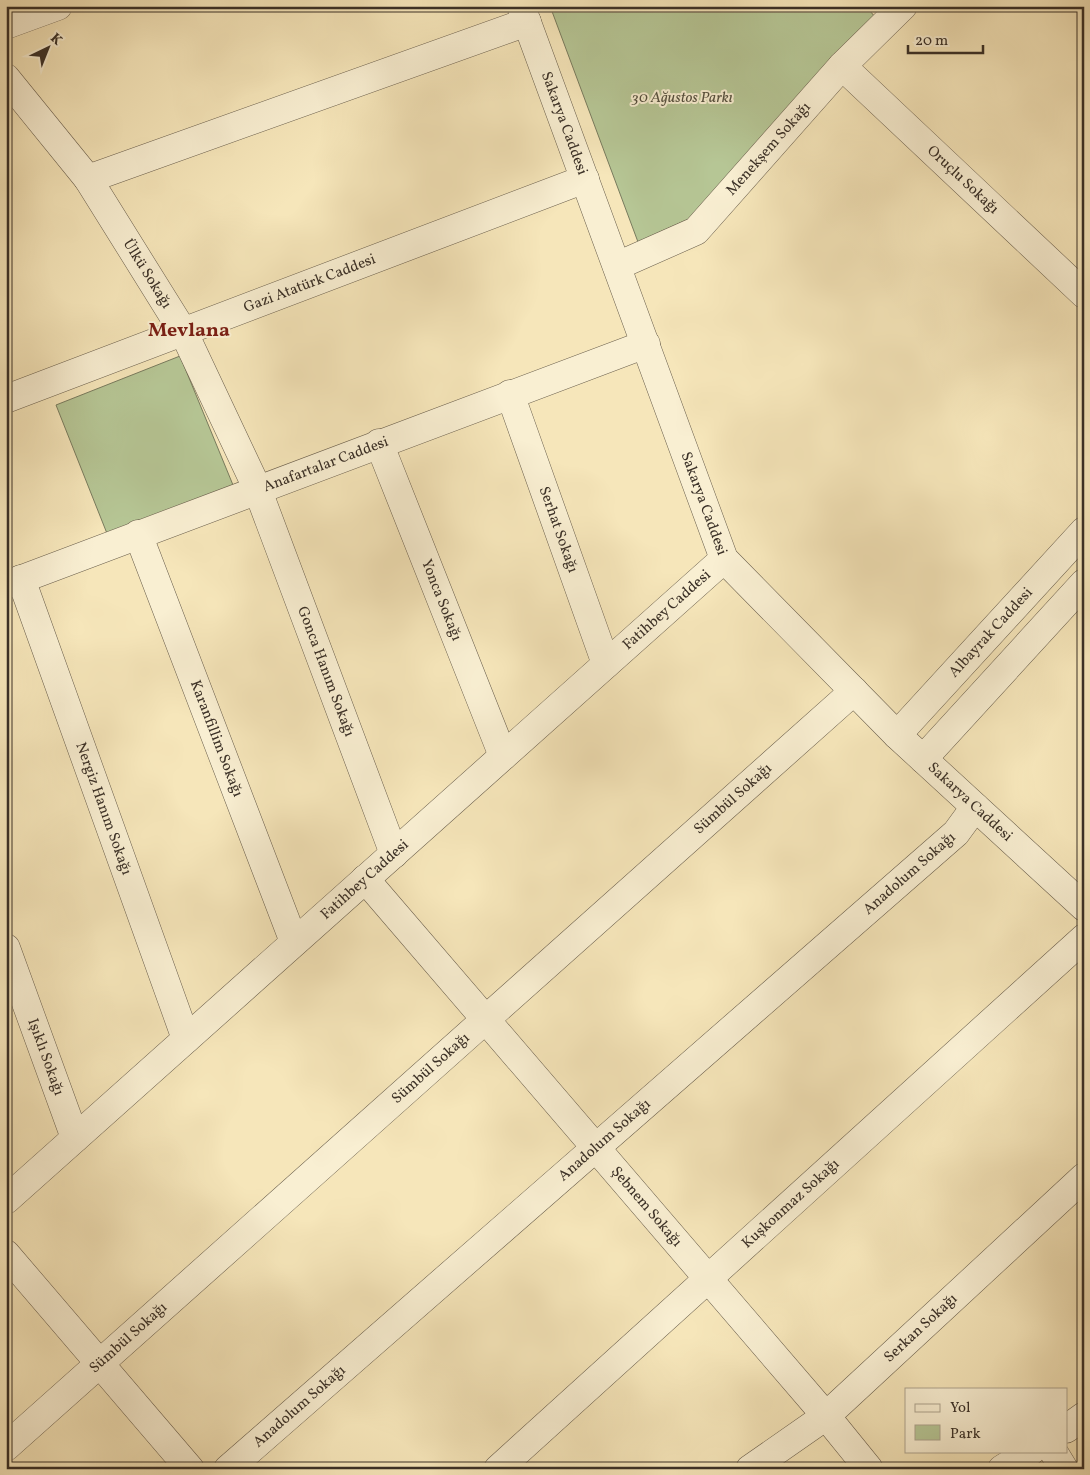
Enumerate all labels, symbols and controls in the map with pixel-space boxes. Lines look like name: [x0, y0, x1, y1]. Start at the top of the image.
north arrow: [22, 22, 72, 72]
scale bar: [908, 22, 982, 54]
text: K: [46, 29, 66, 50]
text: 20 m: [915, 31, 948, 52]
street label: Sakarya Caddesi: [535, 69, 593, 178]
park label: 30 Ağustos Parkı: [631, 88, 733, 109]
street label: Menekşem Sokağı: [721, 97, 816, 200]
street label: Oruçlu Sokağı: [922, 141, 1004, 219]
street label: Ülkü Sokağı: [118, 235, 177, 313]
street label: Gazi Atatürk Caddesi: [241, 249, 379, 318]
district label: Mevlana: [148, 317, 230, 345]
street label: Anafartalar Caddesi: [260, 431, 392, 498]
street label: Sakarya Caddesi: [675, 449, 732, 558]
street label: Serhat Sokağı: [533, 484, 583, 576]
street label: Yonca Sokağı: [416, 556, 467, 644]
street label: Fatihbey Caddesi: [618, 565, 716, 655]
street label: Albayrak Caddesi: [944, 583, 1038, 682]
street label: Gonca Hanım Sokağı: [292, 604, 360, 740]
street label: Karanfillim Sokağı: [184, 677, 248, 800]
street label: Nergiz Hanım Sokağı: [70, 739, 137, 878]
street label: Sümbül Sokağı: [689, 758, 777, 839]
street label: Sakarya Caddesi: [923, 758, 1017, 847]
street label: Anadolum Sokağı: [859, 827, 960, 920]
street label: Fatihbey Caddesi: [316, 835, 414, 925]
street label: Işıklı Sokağı: [22, 1016, 69, 1098]
street label: Sümbül Sokağı: [387, 1028, 474, 1109]
street label: Anadolum Sokağı: [554, 1094, 655, 1186]
street label: Kuşkonmaz Sokağı: [737, 1154, 844, 1254]
street label: Şebnem Sokağı: [606, 1162, 687, 1252]
street label: Serkan Sokağı: [880, 1289, 962, 1368]
street label: Sümbül Sokağı: [85, 1297, 172, 1378]
street label: Anadolum Sokağı: [249, 1360, 350, 1453]
legend: [905, 1388, 1068, 1452]
text: Yol: [950, 1398, 970, 1419]
text: Park: [950, 1424, 981, 1445]

